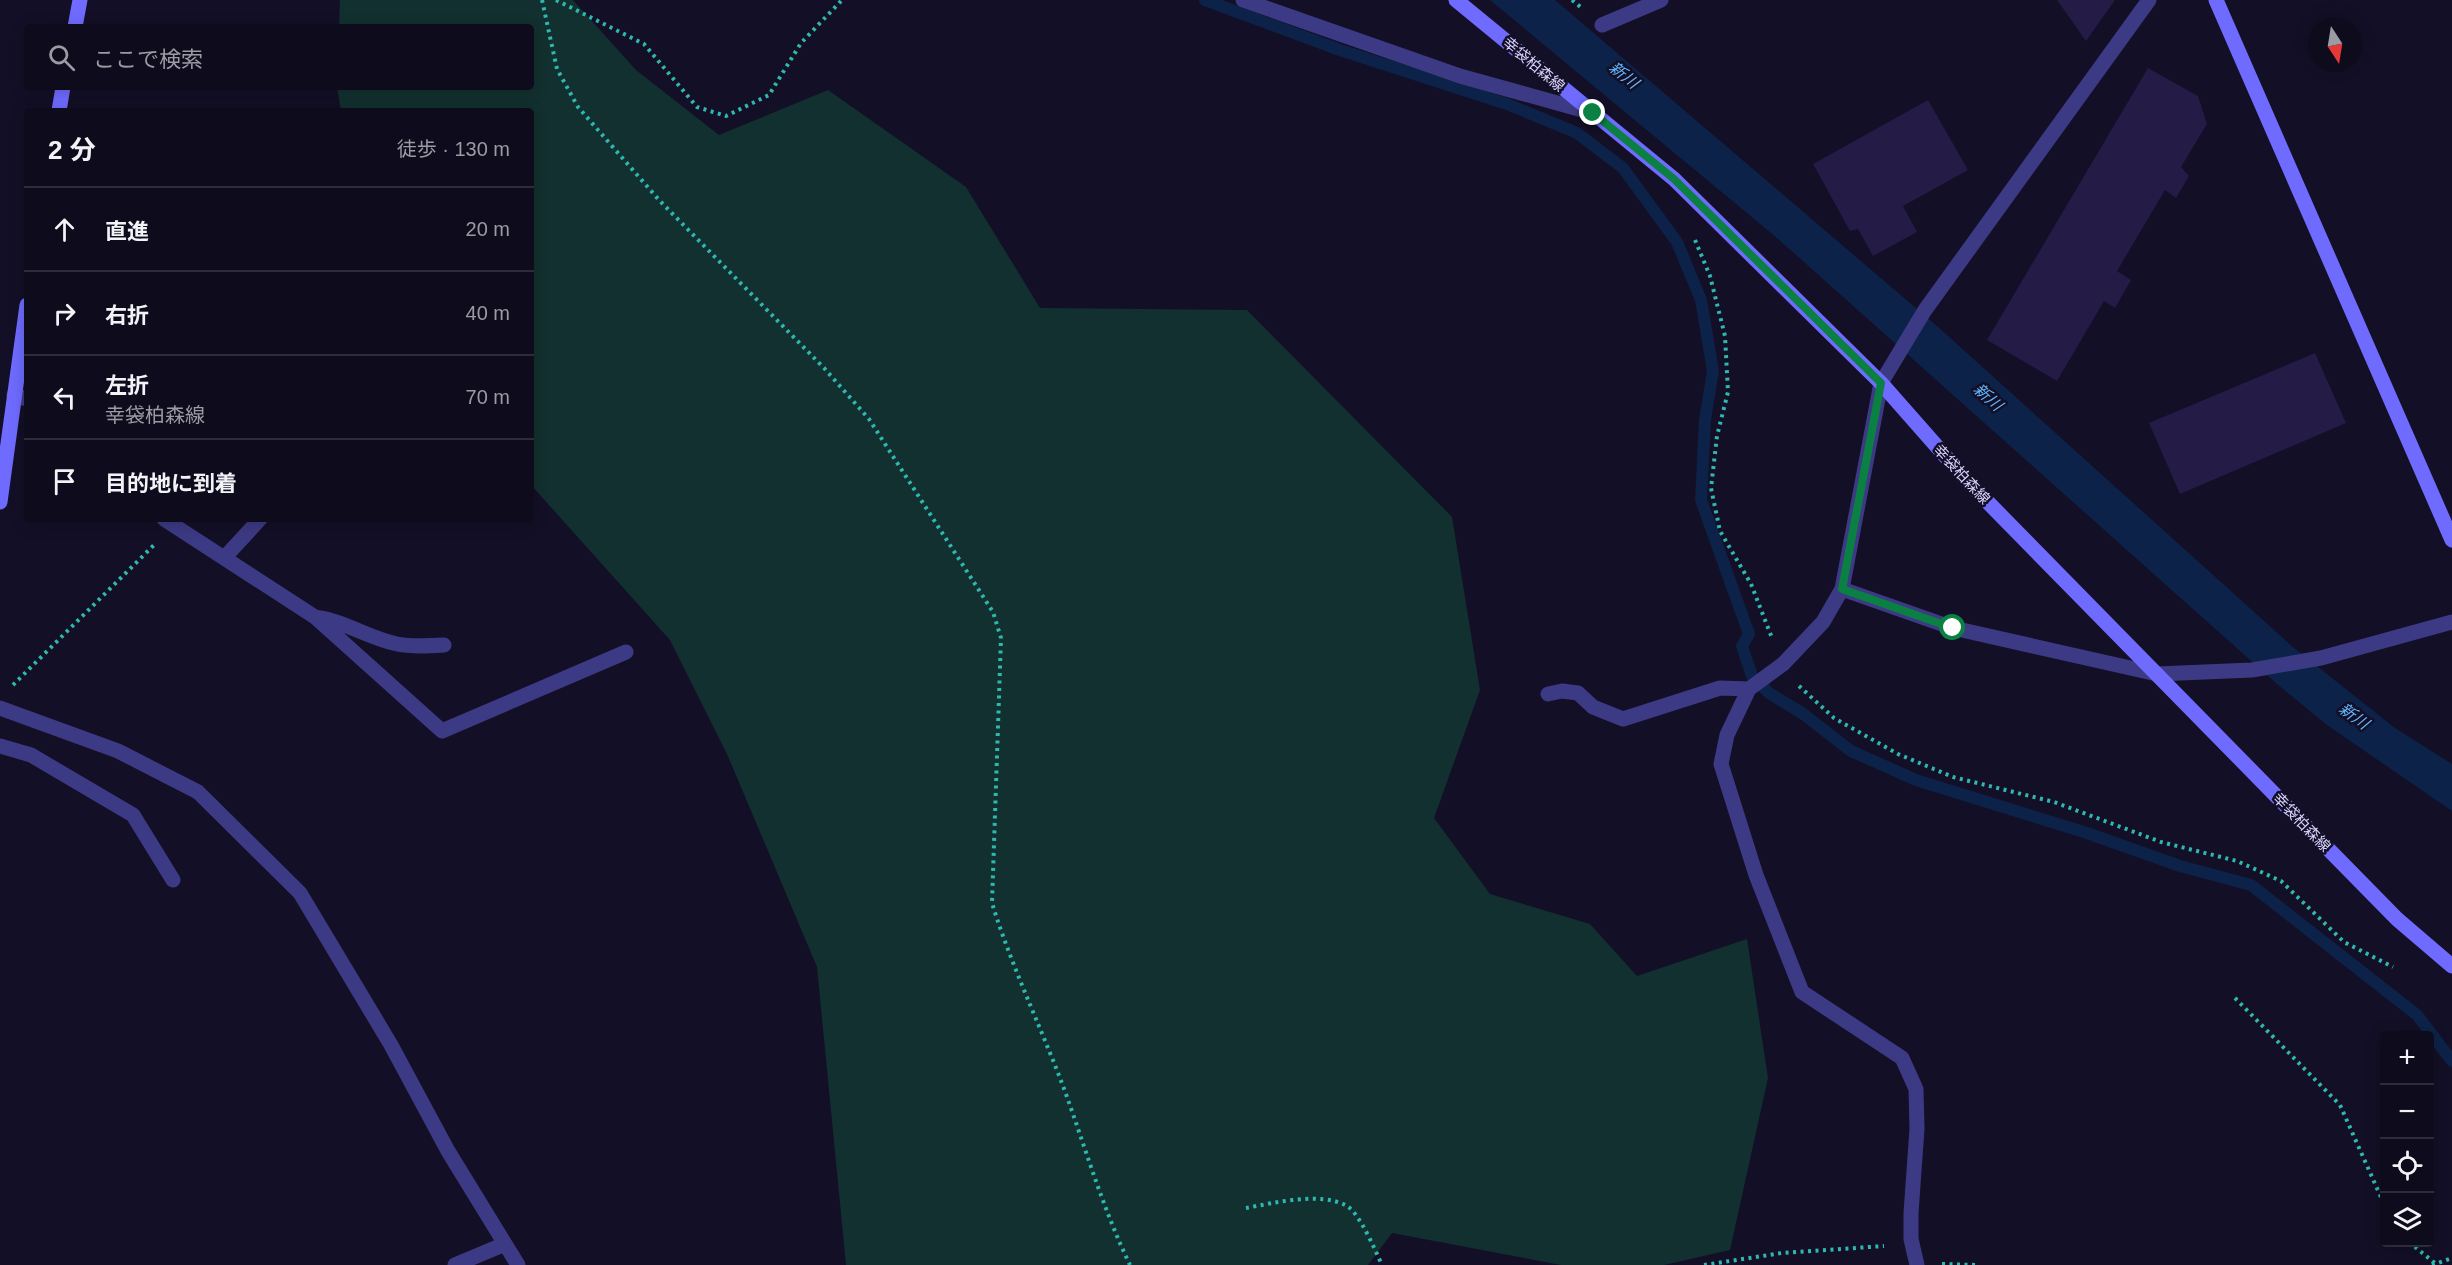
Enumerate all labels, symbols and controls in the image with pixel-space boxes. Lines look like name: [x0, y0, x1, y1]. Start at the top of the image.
north arrow: [2308, 18, 2362, 72]
search box: [24, 24, 534, 90]
street label: 幸袋柏森線: [1500, 33, 1568, 95]
icon: search: [45, 41, 78, 74]
text: ここで検索: [93, 47, 203, 72]
water label: 新川: [1606, 58, 1643, 93]
route end: [1579, 99, 1605, 125]
text: 2 分: [48, 135, 96, 165]
text: 徒歩 · 130 m: [397, 138, 510, 160]
icon: ahead: [48, 213, 81, 246]
text: 20 m: [466, 218, 510, 240]
text: 直進: [105, 219, 149, 244]
icon: right: [48, 297, 81, 330]
text: 40 m: [466, 302, 510, 324]
text: 右折: [105, 303, 149, 328]
text: 左折: [105, 373, 149, 398]
water label: 新川: [1970, 380, 2007, 415]
icon: left: [48, 381, 81, 414]
text: 70 m: [466, 386, 510, 408]
text: 幸袋柏森線: [105, 404, 205, 426]
street label: 幸袋柏森線: [1930, 441, 1994, 507]
icon: arrive: [48, 465, 81, 498]
text: 目的地に到着: [105, 471, 237, 496]
route start: [1939, 614, 1965, 640]
water label: 新川: [2336, 700, 2374, 733]
street label: 幸袋柏森線: [2270, 789, 2334, 855]
map controls: [2380, 1031, 2434, 1247]
button: +: [2380, 1031, 2434, 1085]
button: −: [2380, 1085, 2434, 1139]
button: locate: [2380, 1139, 2434, 1193]
button: layers: [2380, 1193, 2434, 1247]

